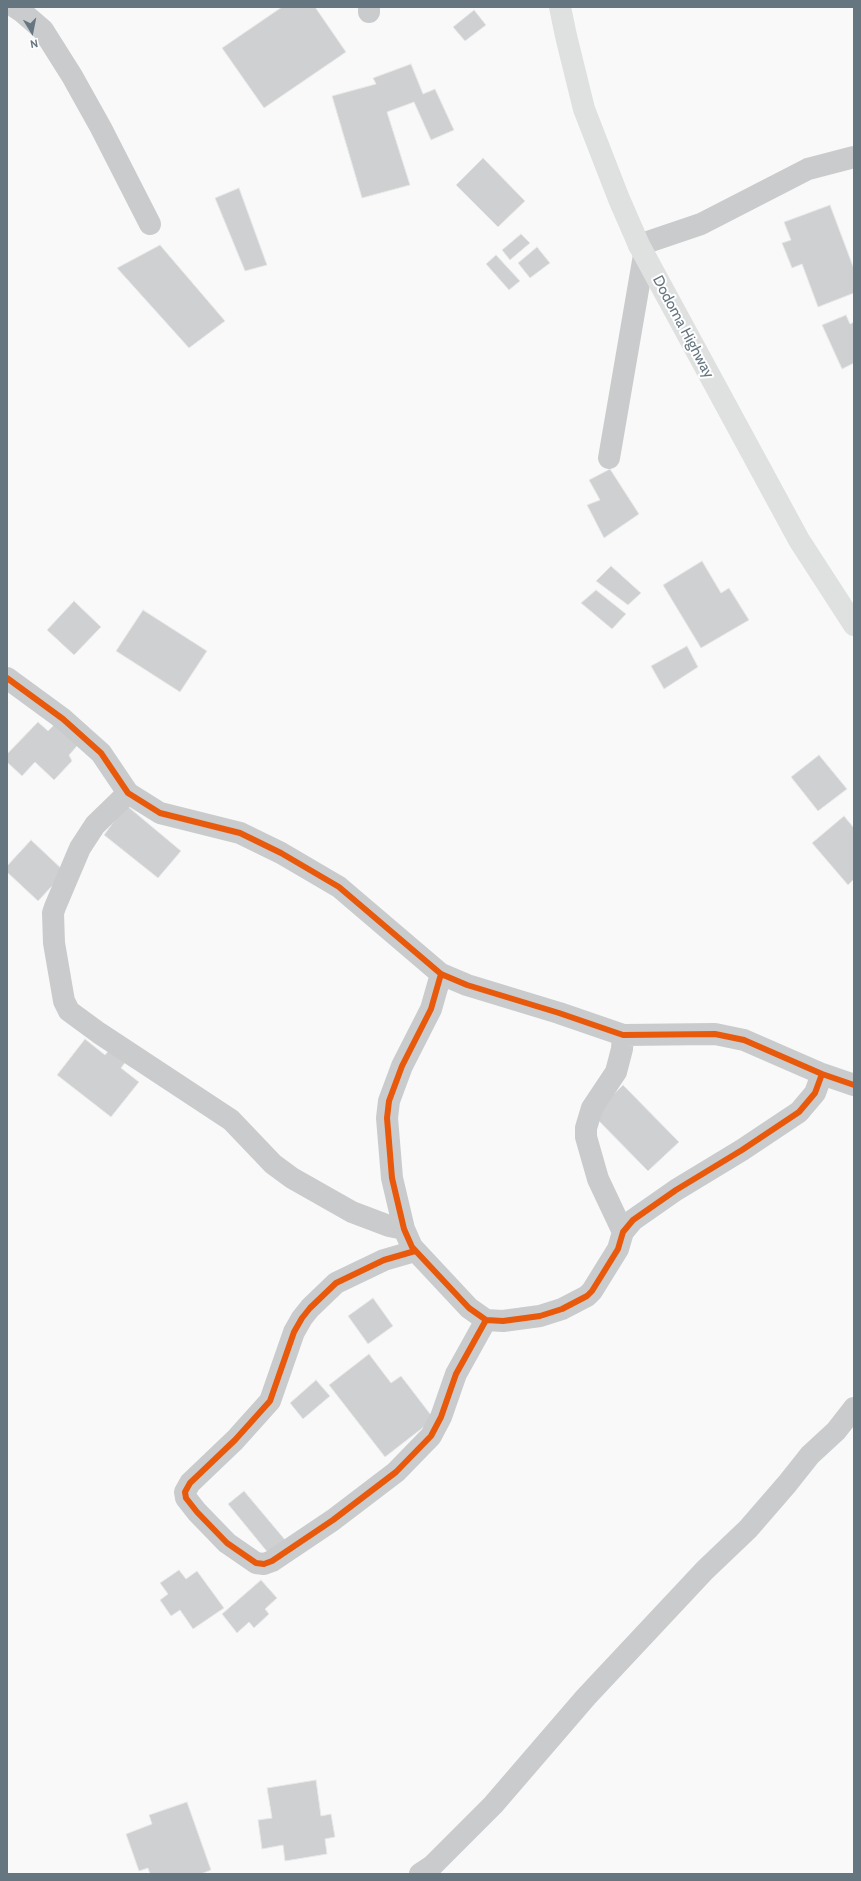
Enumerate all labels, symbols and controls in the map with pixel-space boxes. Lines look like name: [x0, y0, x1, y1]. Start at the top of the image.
north arrow: [12, 12, 52, 52]
text: N: [29, 36, 39, 51]
street label: Dodoma Highway: [648, 273, 718, 381]

